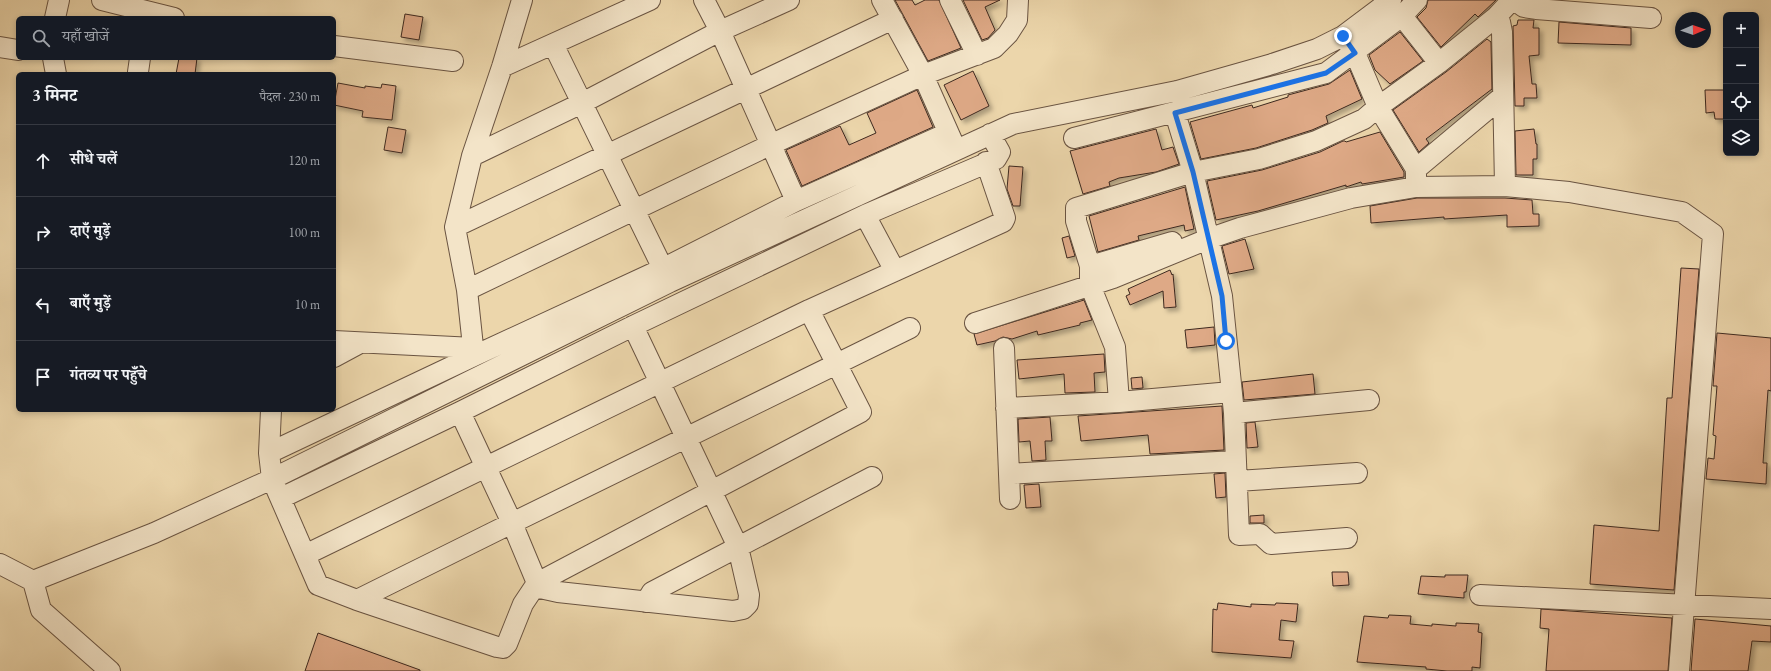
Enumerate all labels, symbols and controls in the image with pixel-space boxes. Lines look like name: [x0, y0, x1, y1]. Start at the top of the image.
north arrow: [1675, 12, 1711, 48]
map controls: [1723, 12, 1759, 156]
button: +: [1723, 12, 1759, 48]
search box: [16, 16, 336, 60]
text: यहाँ खोजें: [62, 26, 109, 45]
icon: search: [30, 27, 52, 49]
route end: [1334, 27, 1352, 45]
button: −: [1723, 48, 1759, 84]
text: 3 मिनट: [32, 84, 77, 106]
button: locate: [1723, 84, 1759, 120]
text: पैदल · 230 m: [260, 88, 320, 105]
button: layers: [1723, 120, 1759, 156]
text: सीधे चलें: [70, 149, 117, 168]
icon: ahead: [32, 150, 54, 172]
text: 120 m: [289, 152, 320, 169]
text: दाएँ मुड़ें: [70, 221, 110, 240]
icon: right: [32, 222, 54, 244]
text: 100 m: [289, 224, 320, 241]
text: बाएँ मुड़ें: [70, 293, 111, 312]
icon: left: [32, 294, 54, 316]
text: 10 m: [295, 296, 320, 313]
route start: [1217, 332, 1235, 350]
text: गंतव्य पर पहुँचे: [70, 365, 147, 384]
icon: arrive: [32, 366, 54, 388]

